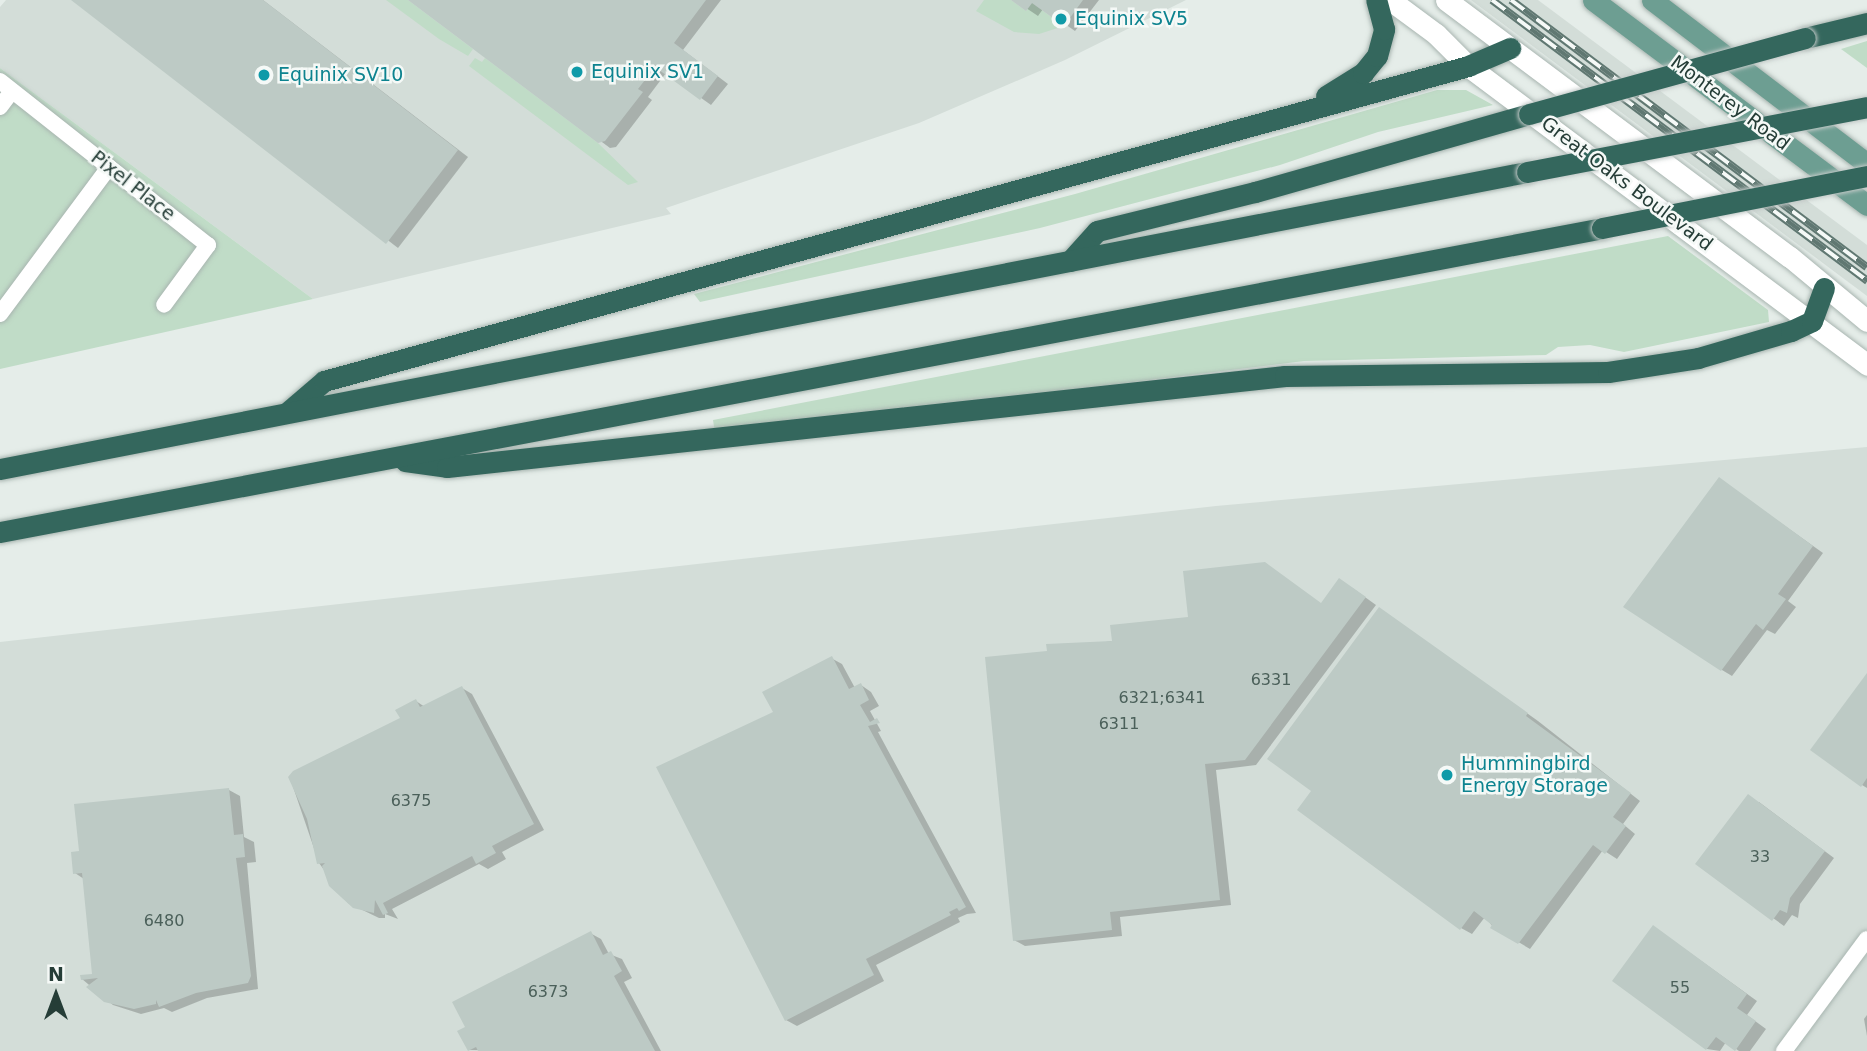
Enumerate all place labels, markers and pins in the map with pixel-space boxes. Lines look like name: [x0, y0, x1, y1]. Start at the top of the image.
place label: Equinix SV5: [1075, 8, 1188, 30]
marker: Equinix SV5: [1053, 11, 1069, 27]
place label: Equinix SV1: [591, 61, 704, 83]
place label: Equinix SV10: [278, 64, 403, 86]
marker: Equinix SV1: [569, 64, 585, 80]
marker: Equinix SV10: [256, 67, 272, 83]
place label: Hummingbird Energy Storage: [1461, 753, 1608, 797]
marker: Hummingbird Energy Storage: [1439, 767, 1455, 783]

